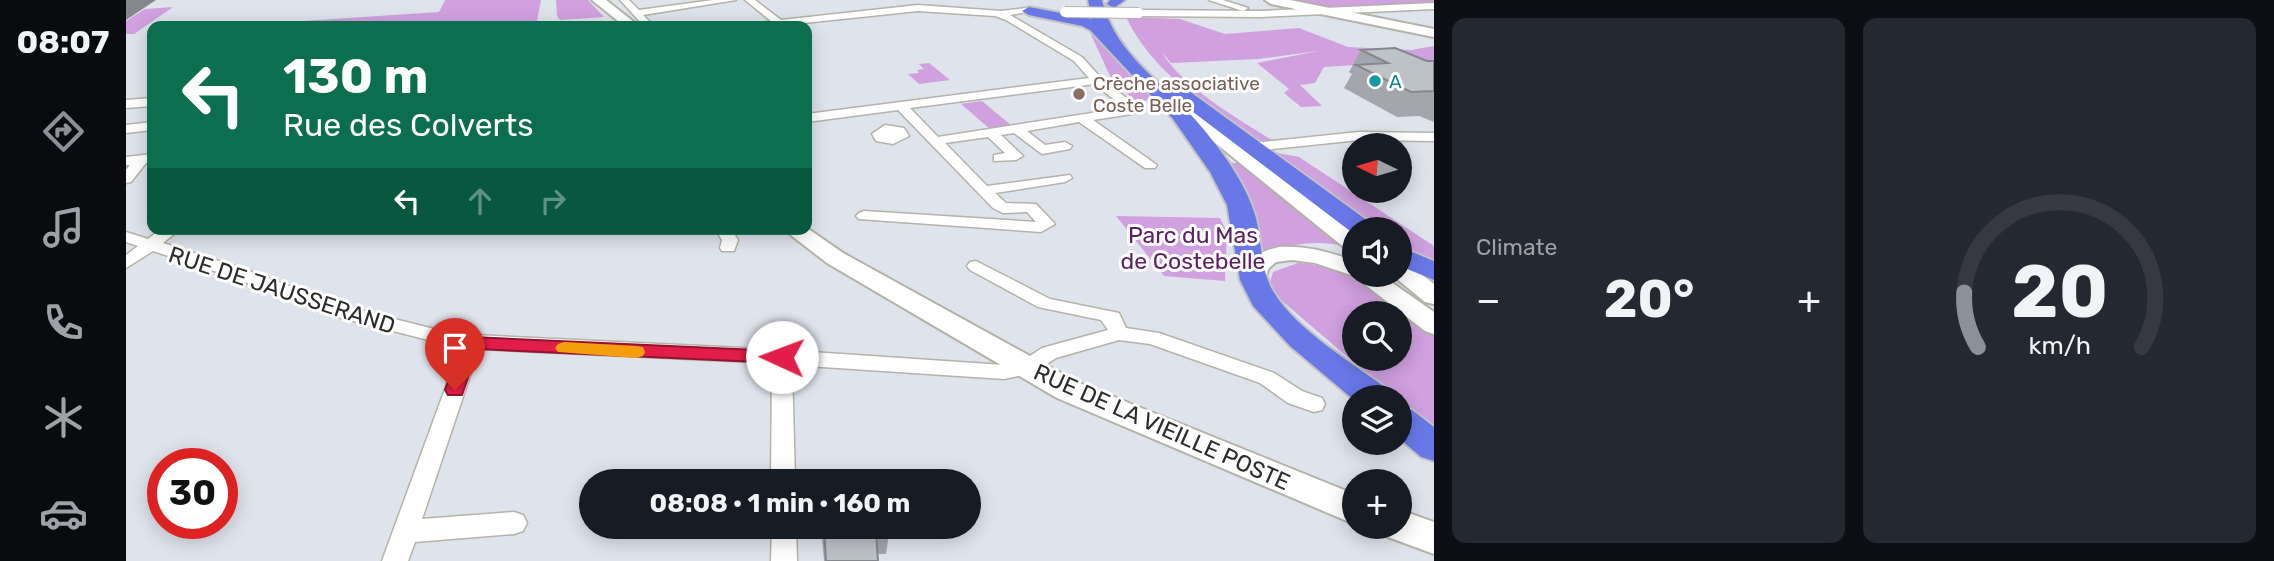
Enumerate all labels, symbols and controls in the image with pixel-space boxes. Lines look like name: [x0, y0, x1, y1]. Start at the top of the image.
text: 08:07: [17, 23, 109, 61]
text: 130 m: [283, 47, 428, 105]
icon: left: [168, 49, 259, 140]
place label: A: [1389, 70, 1402, 93]
place label: Crèche associative Coste Belle: [1093, 72, 1260, 117]
marker: A: [1367, 73, 1383, 89]
marker: Crèche associative Coste Belle: [1071, 86, 1087, 102]
text: Rue des Colverts: [283, 106, 534, 144]
icon: directions: [39, 107, 88, 156]
north arrow: [1342, 133, 1412, 203]
map controls: [1342, 133, 1412, 539]
icon: left: [388, 182, 426, 220]
icon: ahead: [461, 182, 499, 220]
icon: right: [534, 182, 572, 220]
icon: music: [39, 203, 88, 252]
button: sound: [1342, 217, 1412, 287]
park label: Parc du Mas de Costebelle: [1121, 221, 1265, 275]
text: Climate: [1476, 233, 1557, 261]
street label: RUE DE JAUSSERAND: [165, 240, 399, 340]
text: 20: [2011, 249, 2108, 335]
text: 20°: [1604, 268, 1694, 330]
text: −: [1476, 277, 1501, 323]
text: +: [1797, 277, 1821, 323]
icon: phone: [39, 298, 88, 347]
button: search: [1342, 301, 1412, 371]
pin: [425, 318, 485, 390]
position arrow: [745, 320, 819, 394]
icon: arrive: [436, 329, 474, 367]
text: km/h: [2028, 330, 2091, 359]
street label: RUE DE LA VIEILLE POSTE: [1029, 358, 1295, 496]
button: layers: [1342, 385, 1412, 455]
icon: climate: [39, 393, 88, 442]
speed limit sign: 30: [147, 448, 238, 539]
button: +: [1342, 469, 1412, 539]
text: 08:08 · 1 min · 160 m: [650, 488, 910, 519]
icon: car: [39, 489, 88, 538]

